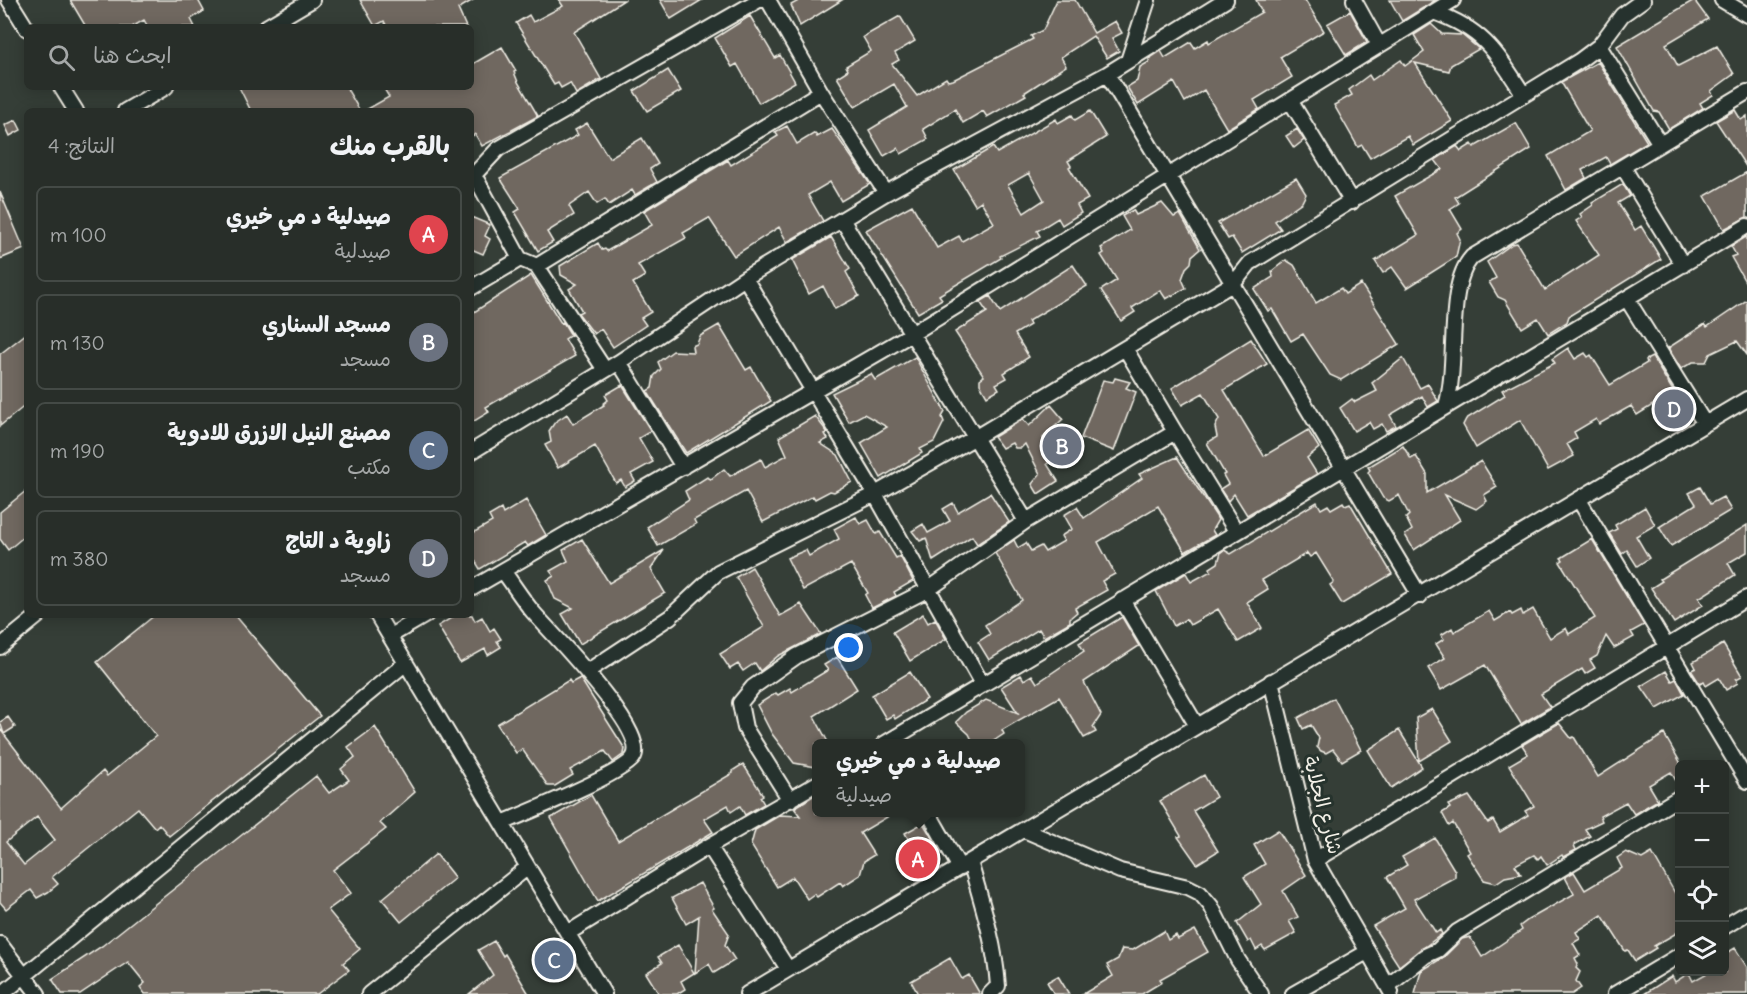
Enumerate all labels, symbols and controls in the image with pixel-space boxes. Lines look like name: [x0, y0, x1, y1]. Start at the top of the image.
search box: [24, 24, 474, 90]
icon: search: [45, 41, 78, 74]
text: ابحث هنا: [93, 41, 172, 69]
text: بالقرب منك: [330, 129, 450, 162]
text: النتائج: 4: [48, 133, 115, 158]
text: صيدلية د مي خيري: [226, 202, 391, 230]
text: 100 m: [50, 222, 107, 247]
text: A: [422, 222, 435, 247]
text: صيدلية: [335, 238, 391, 263]
text: مسجد السناري: [262, 310, 391, 338]
text: 130 m: [50, 330, 105, 355]
text: B: [422, 330, 435, 355]
text: مسجد: [340, 346, 391, 371]
pin: D: [1654, 386, 1694, 432]
text: مصنع النيل الازرق للادوية: [167, 418, 391, 446]
pin: B: [1042, 424, 1082, 468]
text: 190 m: [50, 438, 105, 463]
text: C: [422, 438, 435, 463]
text: مكتب: [347, 454, 391, 479]
text: زاوية د التاج: [285, 526, 391, 554]
text: 380 m: [50, 546, 108, 571]
text: D: [421, 546, 436, 571]
text: مسجد: [340, 562, 391, 587]
your location: [834, 633, 863, 662]
popup: [812, 739, 1025, 817]
text: صيدلية د مي خيري: [836, 746, 1001, 774]
street label: شارع الجلابة: [1296, 753, 1349, 857]
map controls: [1675, 760, 1729, 976]
button: +: [1675, 760, 1729, 814]
text: صيدلية: [836, 782, 892, 807]
button: −: [1675, 814, 1729, 868]
pin: A: [898, 836, 938, 882]
button: locate: [1675, 868, 1729, 922]
button: layers: [1675, 922, 1729, 976]
pin: C: [534, 938, 574, 982]

